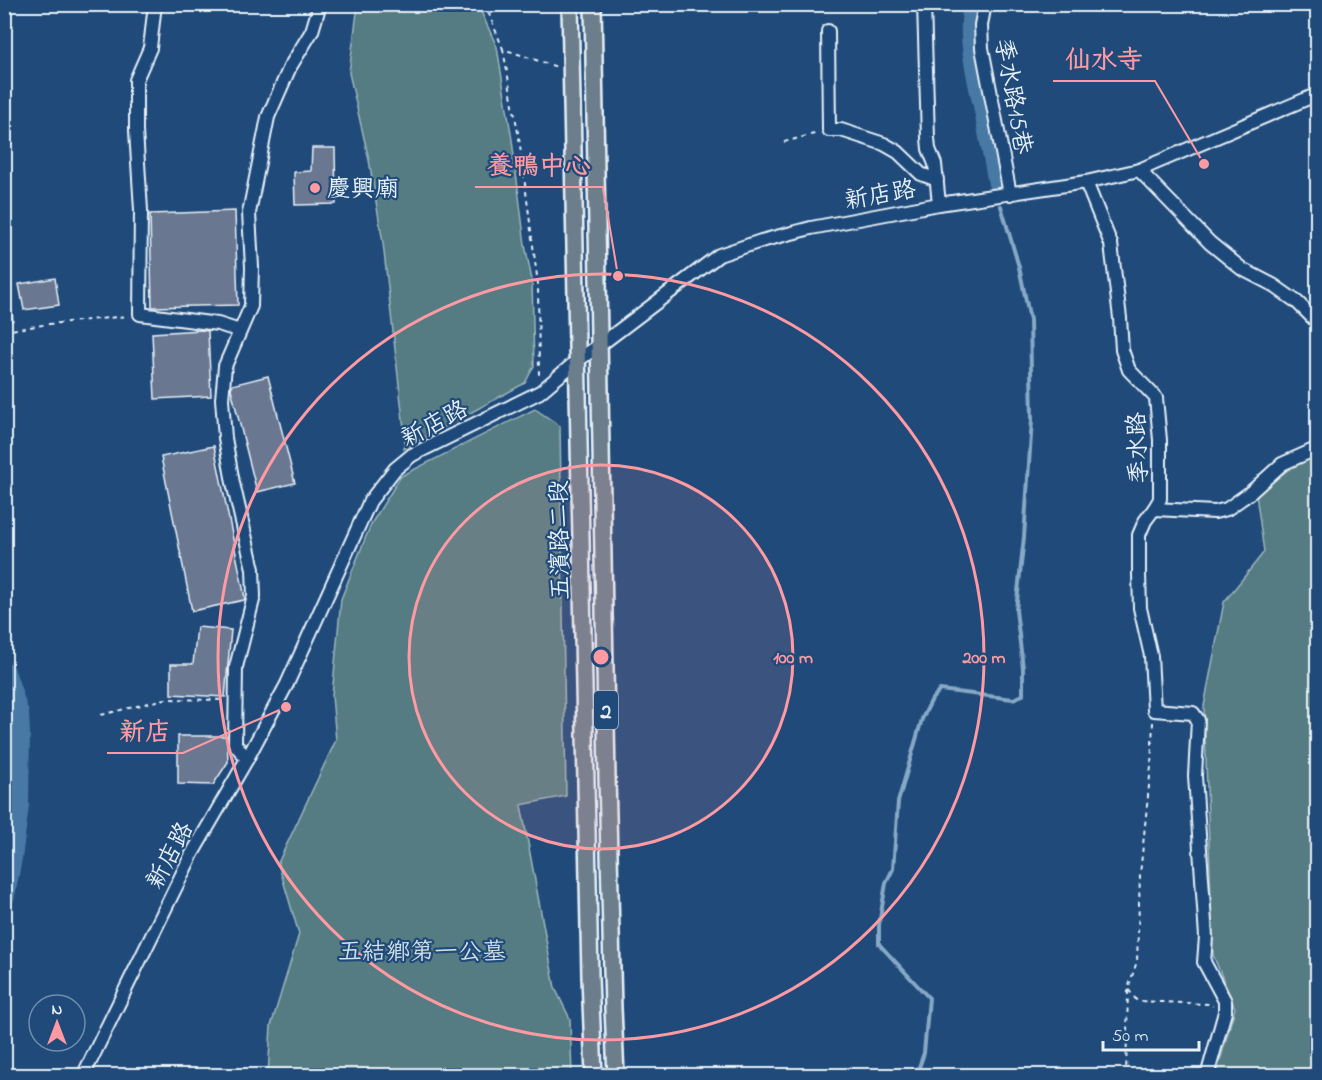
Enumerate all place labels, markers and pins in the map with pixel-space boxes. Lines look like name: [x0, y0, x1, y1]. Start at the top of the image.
callout: 仙水寺: [1053, 37, 1155, 81]
callout: 養鴨中心: [475, 143, 603, 187]
place label: 慶興廟: [327, 173, 399, 208]
marker: 慶興廟: [308, 181, 322, 195]
centre of rings: [591, 647, 611, 667]
callout: 新店: [107, 709, 183, 753]

